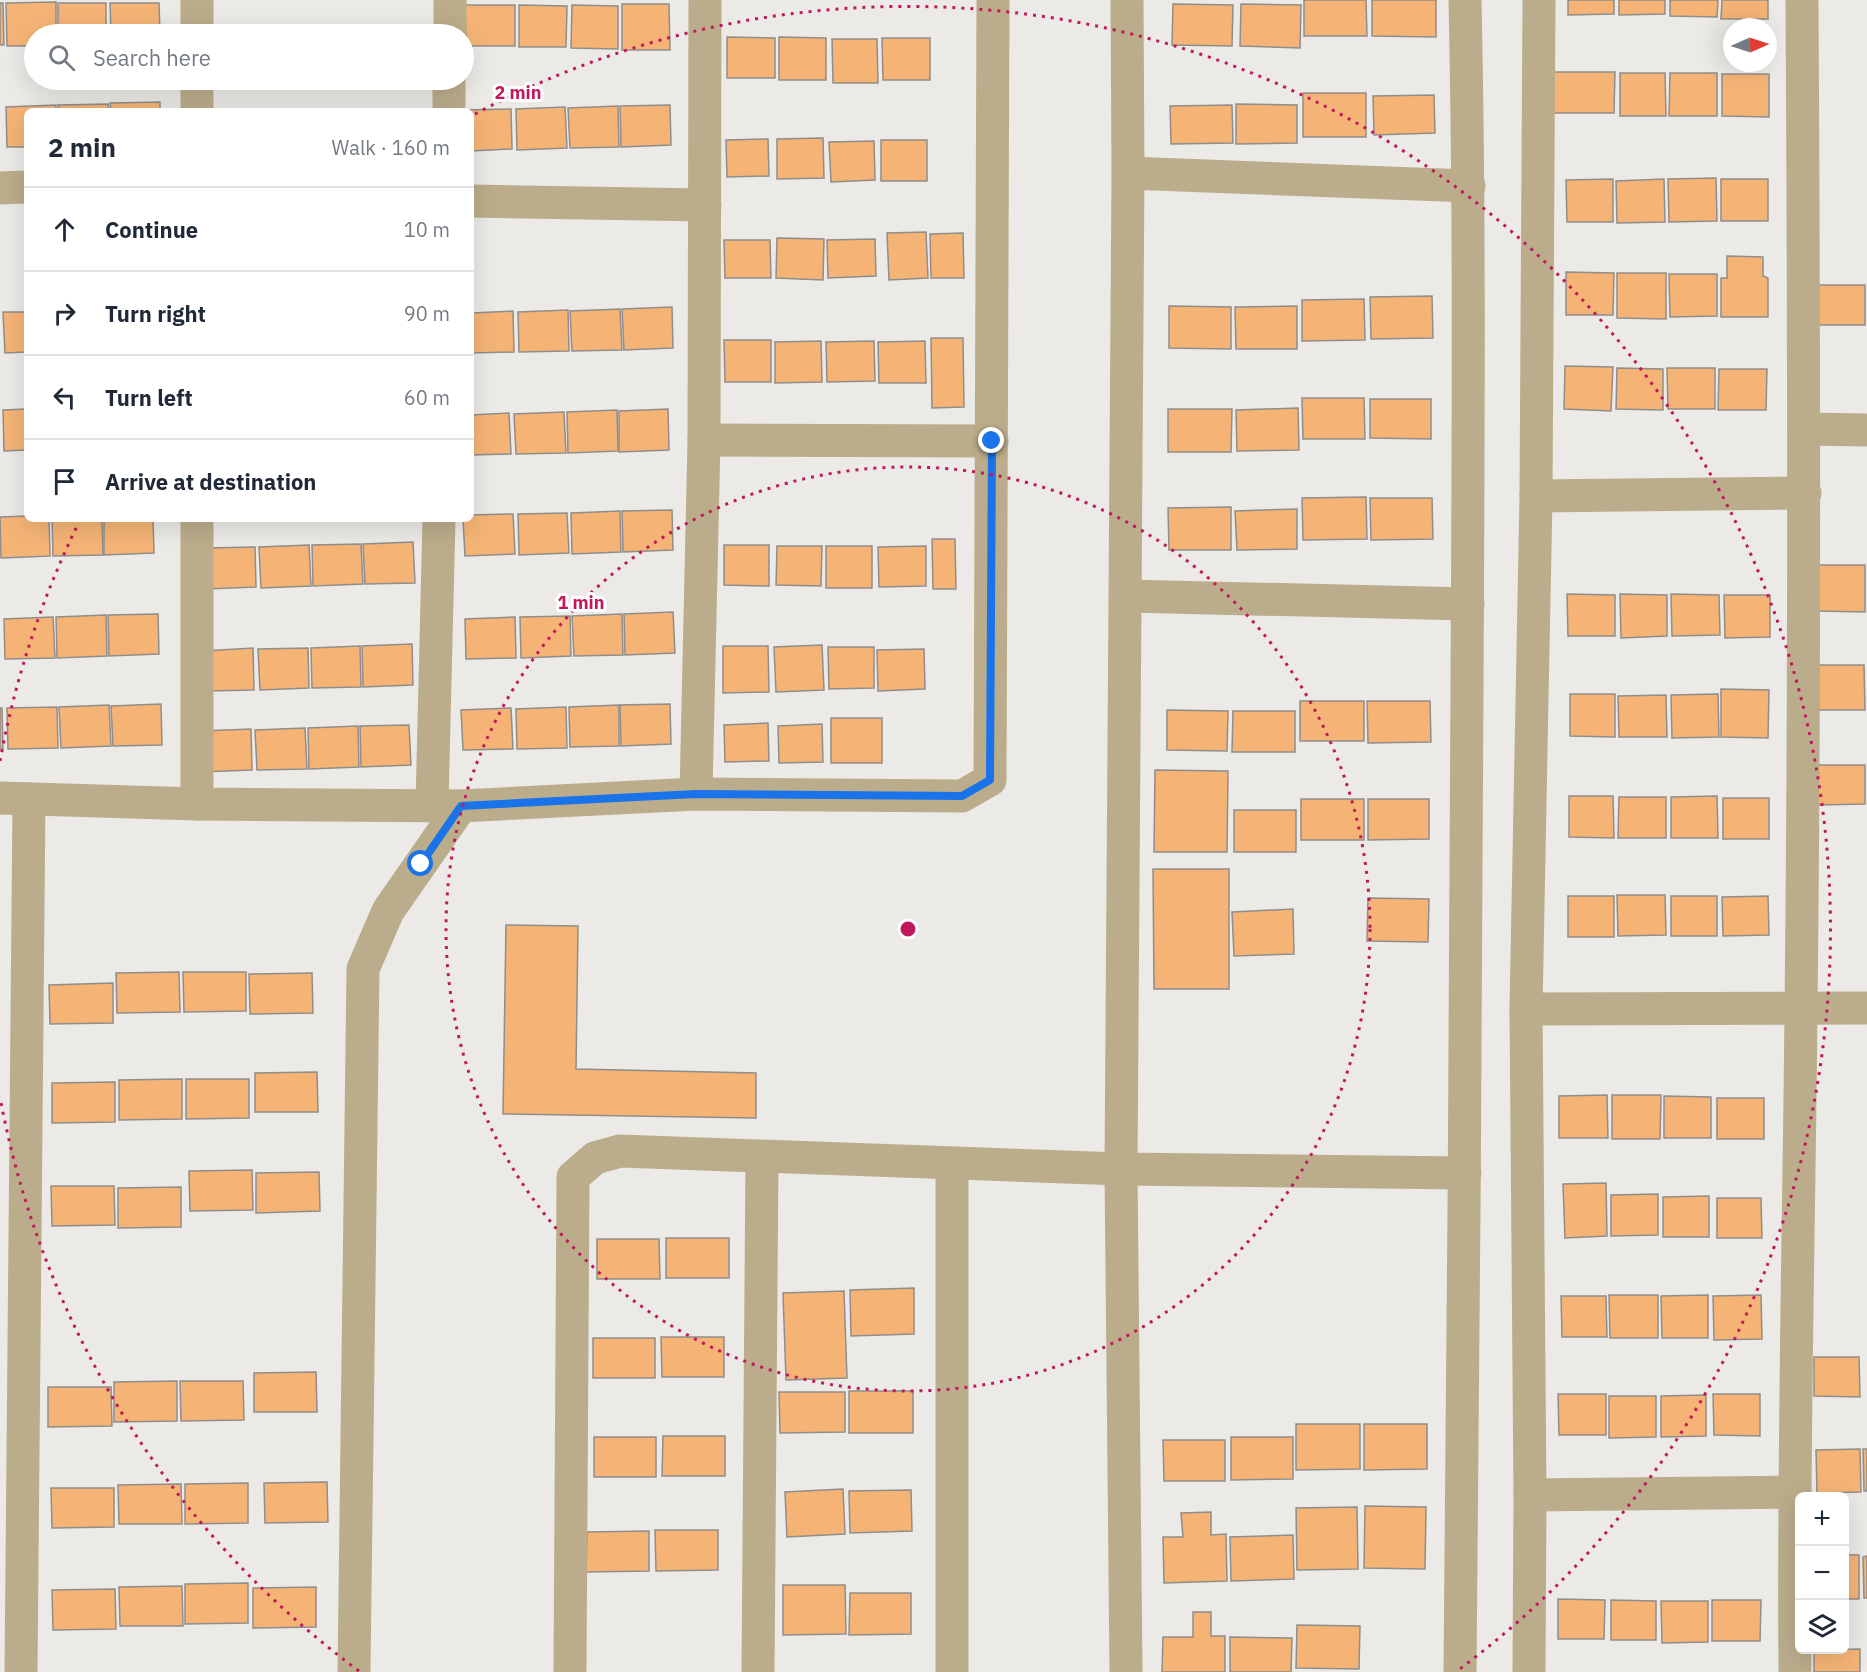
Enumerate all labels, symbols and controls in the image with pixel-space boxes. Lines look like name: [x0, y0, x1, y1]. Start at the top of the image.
north arrow: [1723, 18, 1777, 72]
search box: [24, 24, 474, 90]
icon: search: [45, 41, 78, 74]
text: Search here: [93, 43, 211, 72]
text: 2 min: [494, 81, 542, 104]
text: 2 min: [48, 130, 116, 164]
text: Walk · 160 m: [332, 134, 450, 161]
icon: ahead: [48, 213, 81, 246]
text: Continue: [105, 215, 198, 244]
text: 10 m: [404, 216, 450, 243]
icon: right: [48, 297, 81, 330]
text: Turn right: [105, 299, 206, 328]
text: 90 m: [404, 300, 450, 327]
icon: left: [48, 381, 81, 414]
text: Turn left: [105, 383, 193, 412]
text: 60 m: [404, 384, 450, 411]
route end: [978, 427, 1004, 453]
icon: arrive: [48, 465, 81, 498]
text: Arrive at destination: [105, 467, 316, 496]
text: 1 min: [557, 591, 605, 614]
route start: [407, 850, 433, 876]
centre of rings: [898, 919, 918, 939]
map controls: [1795, 1492, 1849, 1654]
button: +: [1795, 1492, 1849, 1546]
button: −: [1795, 1546, 1849, 1600]
button: layers: [1795, 1600, 1849, 1654]

